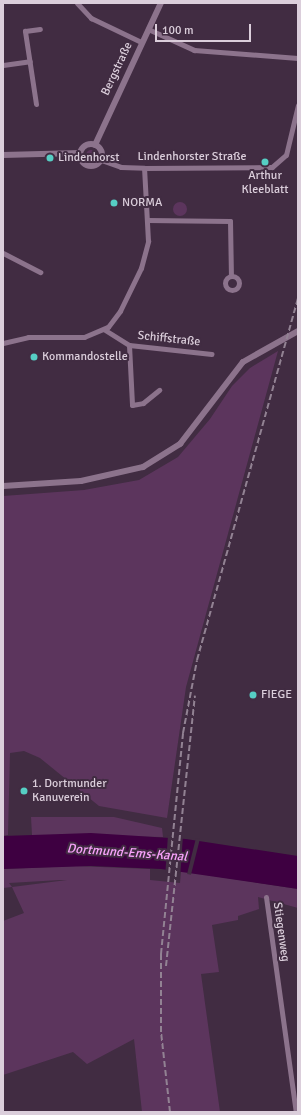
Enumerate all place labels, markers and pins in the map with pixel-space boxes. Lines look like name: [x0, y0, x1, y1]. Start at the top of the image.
place label: Lindenhorst: [58, 151, 119, 165]
marker: Lindenhorst: [45, 153, 55, 163]
marker: Arthur Kleeblatt: [260, 157, 270, 167]
place label: Arthur Kleeblatt: [242, 169, 288, 197]
place label: NORMA: [122, 196, 162, 210]
marker: NORMA: [109, 198, 119, 208]
place label: Kommandostelle: [42, 350, 128, 364]
marker: Kommandostelle: [29, 352, 39, 362]
place label: FIEGE: [261, 688, 292, 702]
marker: FIEGE: [248, 690, 258, 700]
place label: 1. Dortmunder Kanuverein: [32, 777, 107, 805]
marker: 1. Dortmunder Kanuverein: [19, 786, 29, 796]

